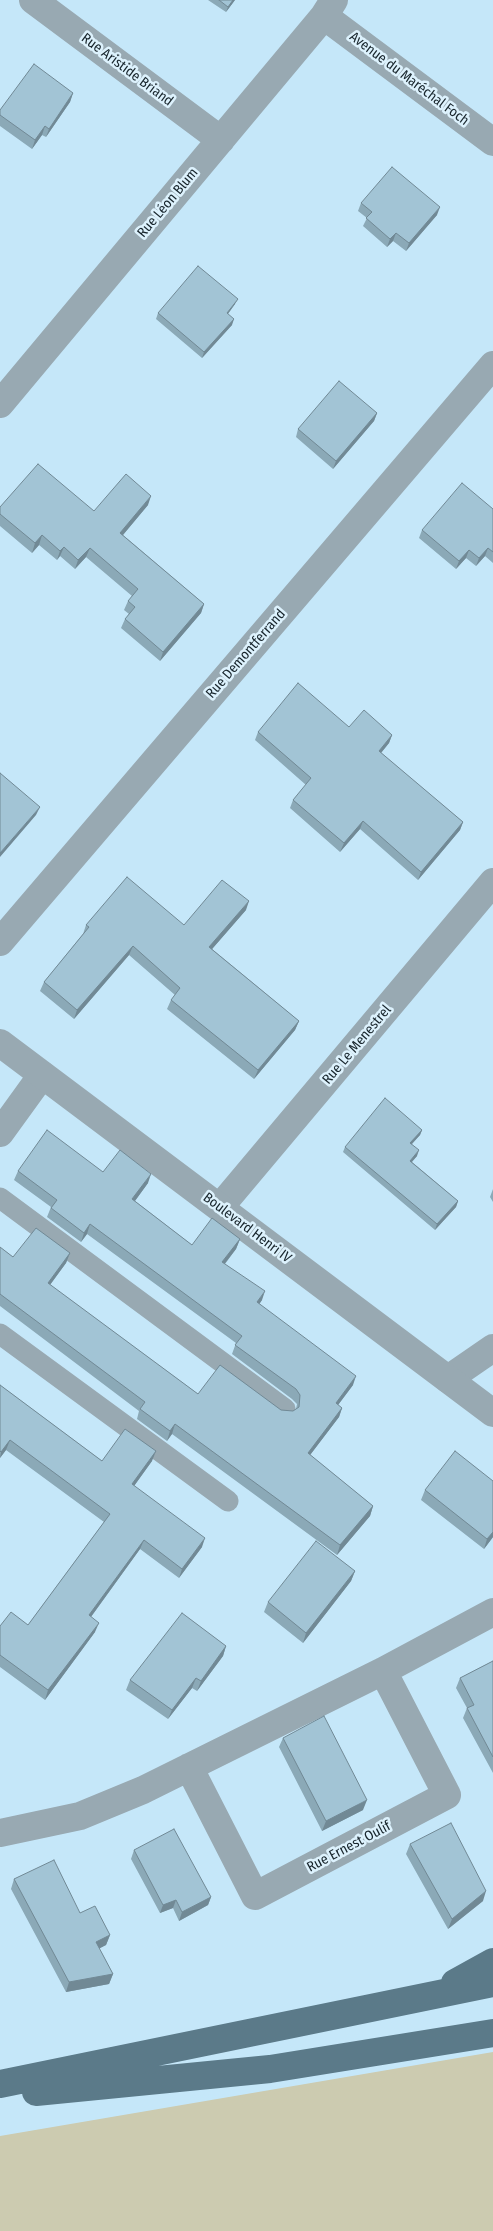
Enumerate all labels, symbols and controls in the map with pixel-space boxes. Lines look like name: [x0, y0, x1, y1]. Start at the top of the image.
street label: Avenue du Maréchal Foch: [346, 29, 472, 129]
street label: Rue Aristide Briand: [78, 30, 176, 110]
street label: Rue Léon Blum: [134, 165, 202, 241]
street label: Rue Demontferrand: [203, 606, 289, 702]
street label: Rue Le Menestrel: [319, 1002, 395, 1088]
street label: Boulevard Henri IV: [200, 1189, 294, 1267]
street label: Rue Ernest Oulif: [304, 1818, 394, 1876]

